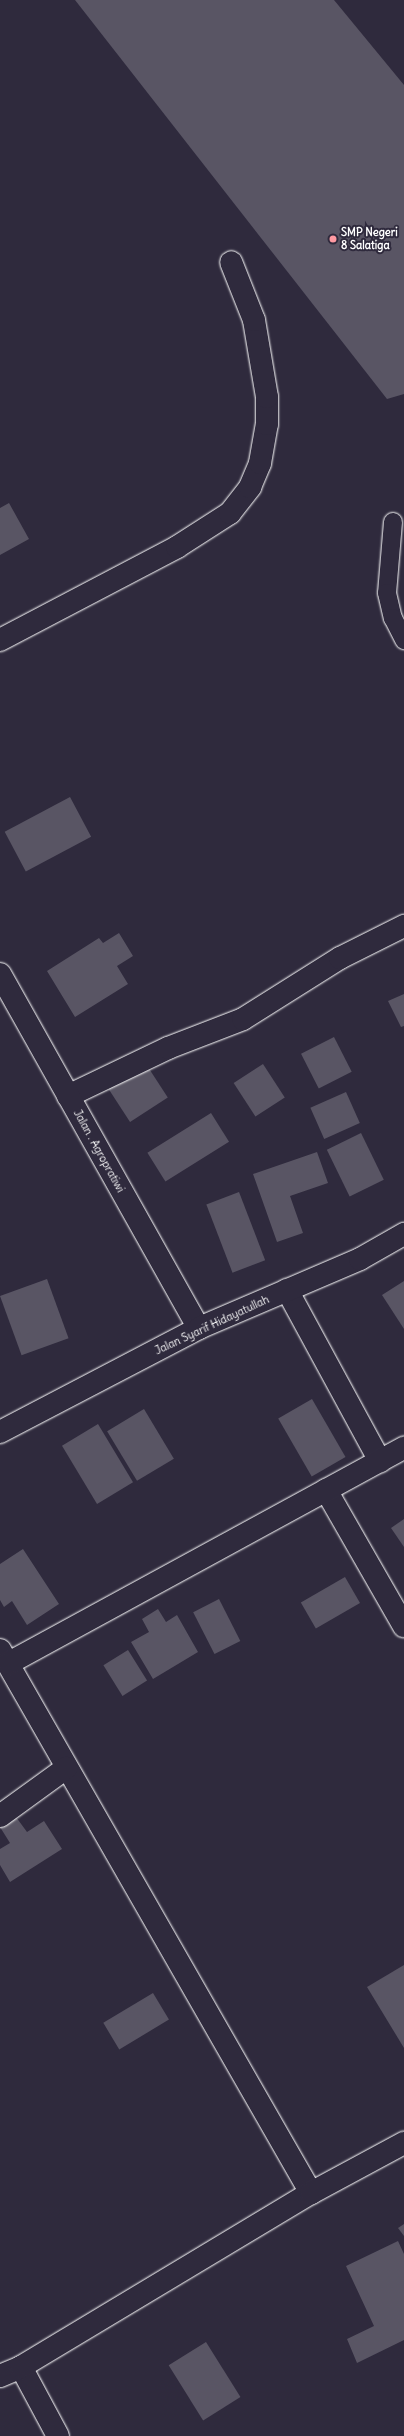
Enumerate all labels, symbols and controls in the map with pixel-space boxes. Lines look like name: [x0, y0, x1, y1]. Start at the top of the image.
place label: SMP Negeri 8 Salatiga: [341, 226, 398, 252]
marker: SMP Negeri 8 Salatiga: [328, 234, 338, 244]
street label: Jalan . Agropratiwi: [71, 1107, 127, 1195]
street label: Jalan Syarif Hidayatullah: [153, 1293, 271, 1357]

